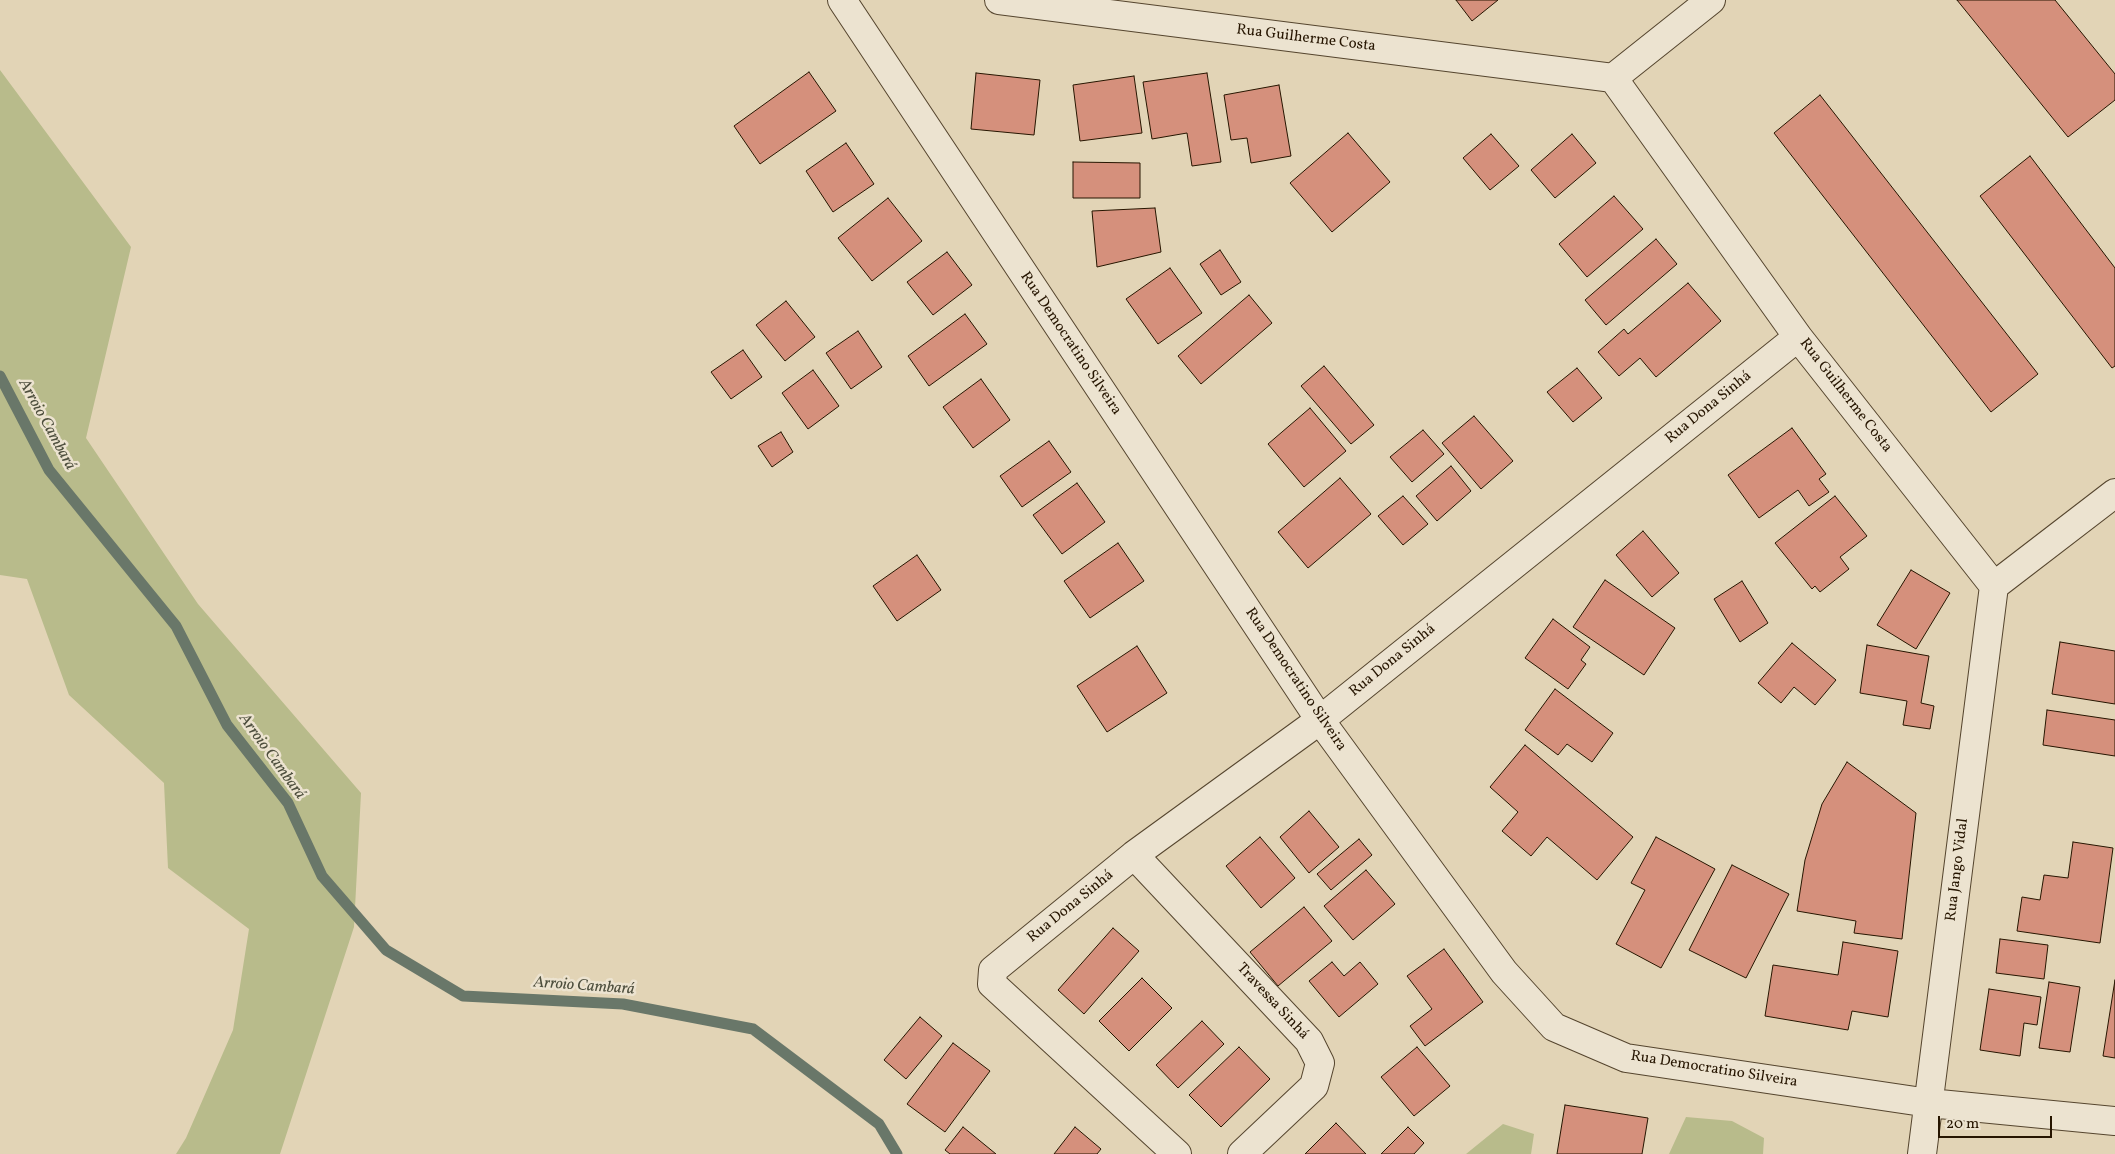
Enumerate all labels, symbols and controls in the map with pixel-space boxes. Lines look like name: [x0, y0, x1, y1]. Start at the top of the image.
street label: Rua Guilherme Costa: [1235, 22, 1377, 56]
street label: Rua Democratino Silveira: [1015, 269, 1125, 419]
street label: Rua Guilherme Costa: [1795, 335, 1895, 457]
street label: Rua Dona Sinhá: [1662, 368, 1756, 448]
water label: Arroio Cambará: [13, 376, 79, 474]
street label: Rua Democratino Silveira: [1240, 605, 1350, 755]
street label: Rua Dona Sinhá: [1346, 621, 1440, 701]
water label: Arroio Cambará: [233, 710, 309, 804]
street label: Rua Jango Vidal: [1943, 817, 1973, 923]
street label: Rua Dona Sinhá: [1024, 867, 1118, 947]
street label: Travessa Sinhá: [1232, 960, 1312, 1044]
water label: Arroio Cambará: [533, 974, 635, 1000]
street label: Rua Democratino Silveira: [1629, 1048, 1799, 1092]
scale bar: [1940, 1106, 2054, 1138]
text: 20 m: [1946, 1114, 1979, 1135]

